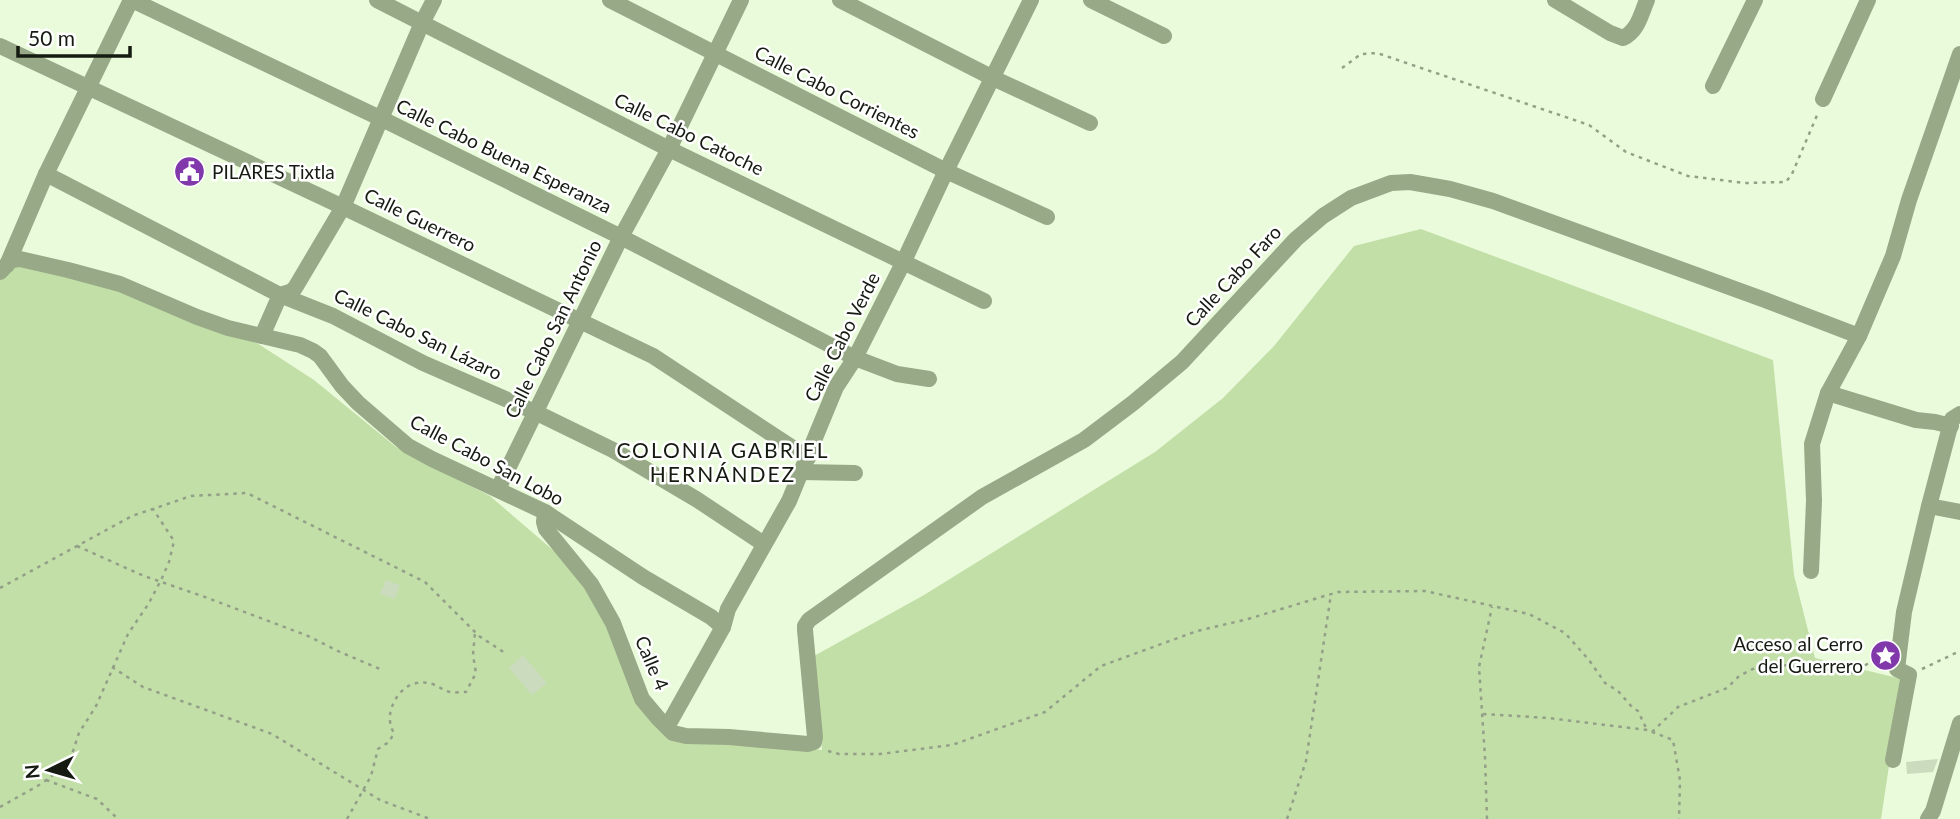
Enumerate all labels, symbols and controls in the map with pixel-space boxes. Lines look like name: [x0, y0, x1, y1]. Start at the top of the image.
scale bar: [18, 14, 130, 58]
text: 50 m: [28, 25, 75, 50]
street label: Calle Cabo Corrientes: [751, 40, 923, 143]
street label: Calle Cabo Catoche: [611, 87, 768, 180]
street label: Calle Cabo Buena Esperanza: [393, 93, 616, 218]
public building icon: PILARES Tixtla: [172, 155, 206, 189]
place label: PILARES Tixtla: [212, 160, 335, 183]
street label: Calle Guerrero: [361, 183, 480, 256]
street label: Calle Cabo Faro: [1180, 220, 1286, 331]
street label: Calle Cabo San Antonio: [499, 236, 606, 422]
street label: Calle Cabo Verde: [799, 268, 884, 405]
street label: Calle Cabo San Lázaro: [330, 283, 506, 384]
street label: Calle Cabo San Lobo: [406, 409, 568, 510]
district label: COLONIA GABRIEL HERNÁNDEZ: [616, 437, 830, 486]
street label: Calle 4: [631, 632, 674, 694]
place label: Acceso al Cerro del Guerrero: [1733, 632, 1863, 677]
place icon: Acceso al Cerro del Guerrero: [1869, 638, 1903, 672]
north arrow: [14, 735, 84, 805]
text: N: [19, 763, 44, 780]

